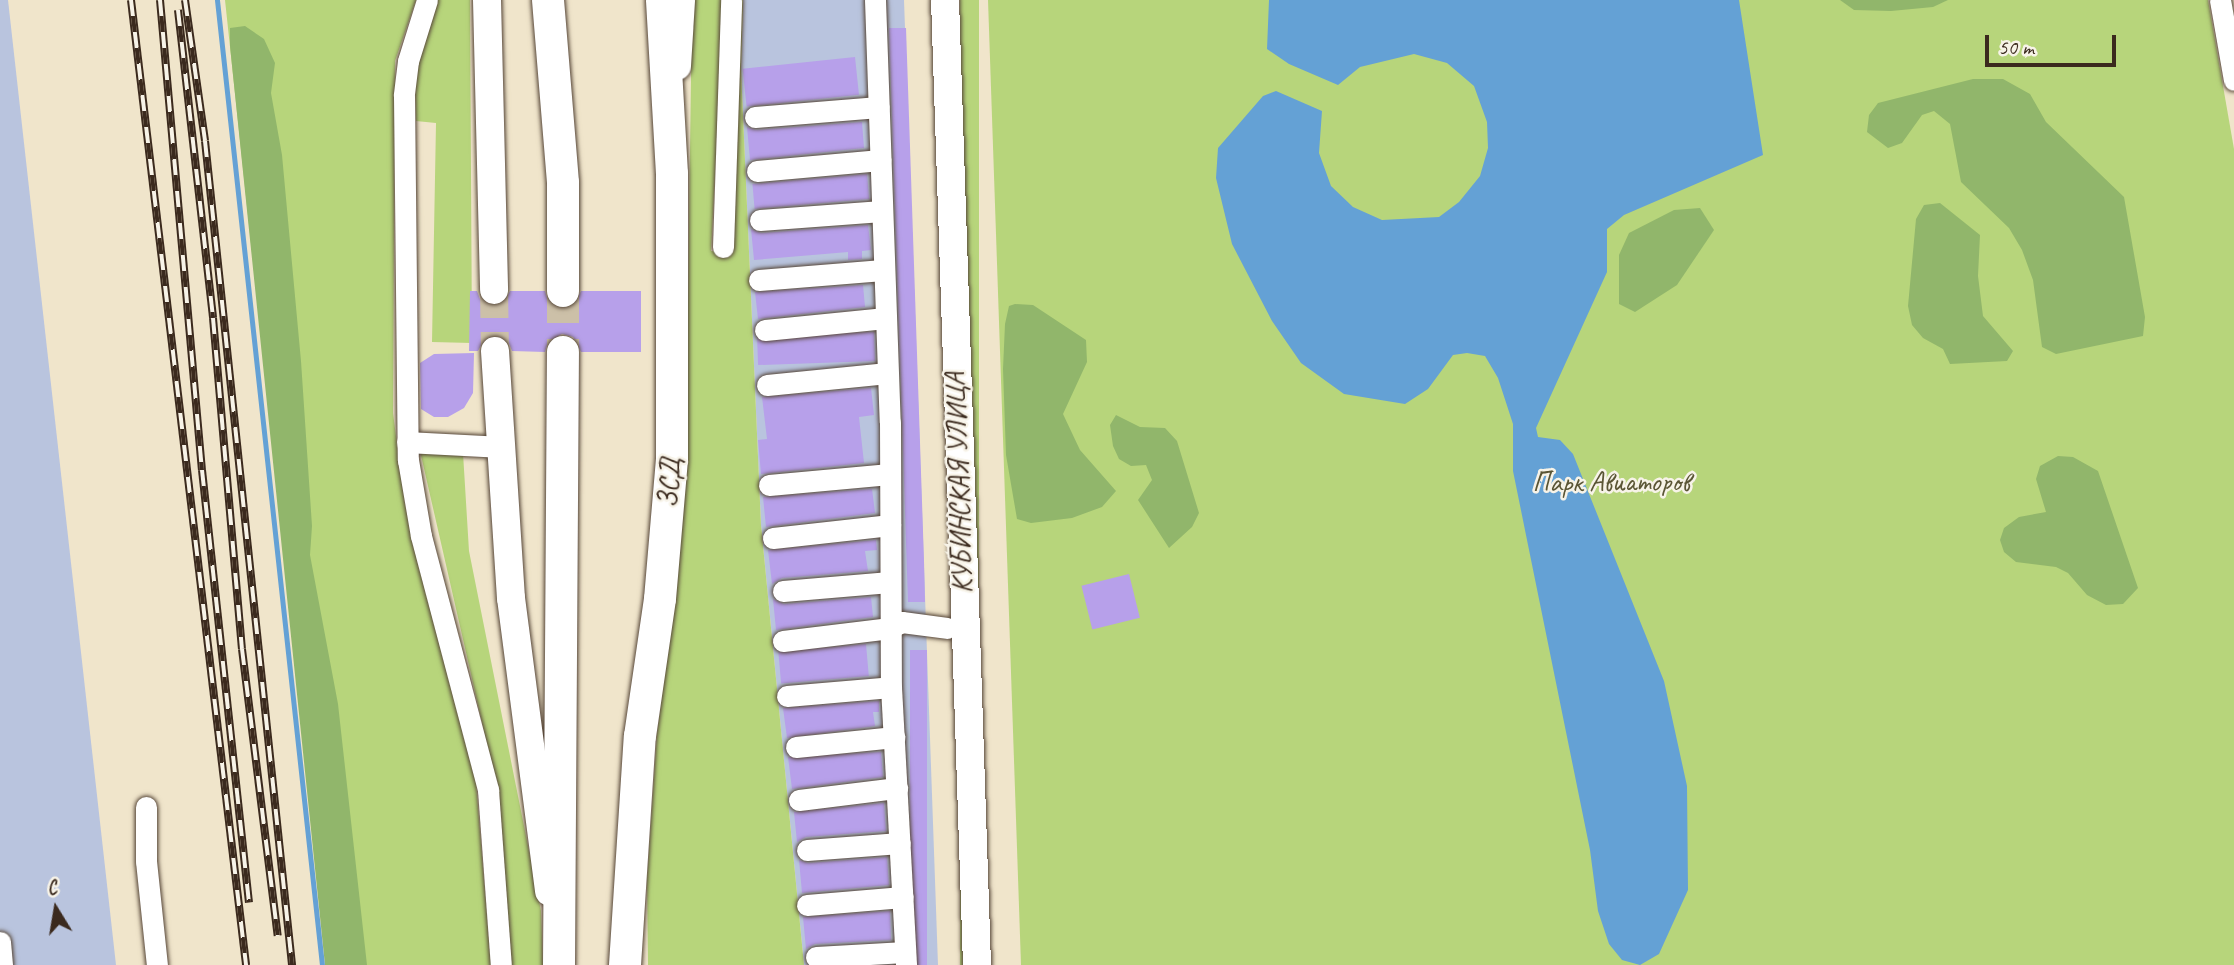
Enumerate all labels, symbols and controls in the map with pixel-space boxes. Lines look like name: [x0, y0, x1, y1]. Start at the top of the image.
scale bar: [1989, 21, 2120, 65]
text: 50 m: [1998, 34, 2034, 60]
street label: КУБИНСКАЯ УЛИЦА: [938, 372, 980, 594]
street label: ЗСД: [651, 457, 687, 509]
park label: Парк Авиаторов: [1533, 465, 1689, 499]
north arrow: [21, 874, 91, 944]
text: С: [45, 876, 59, 901]

